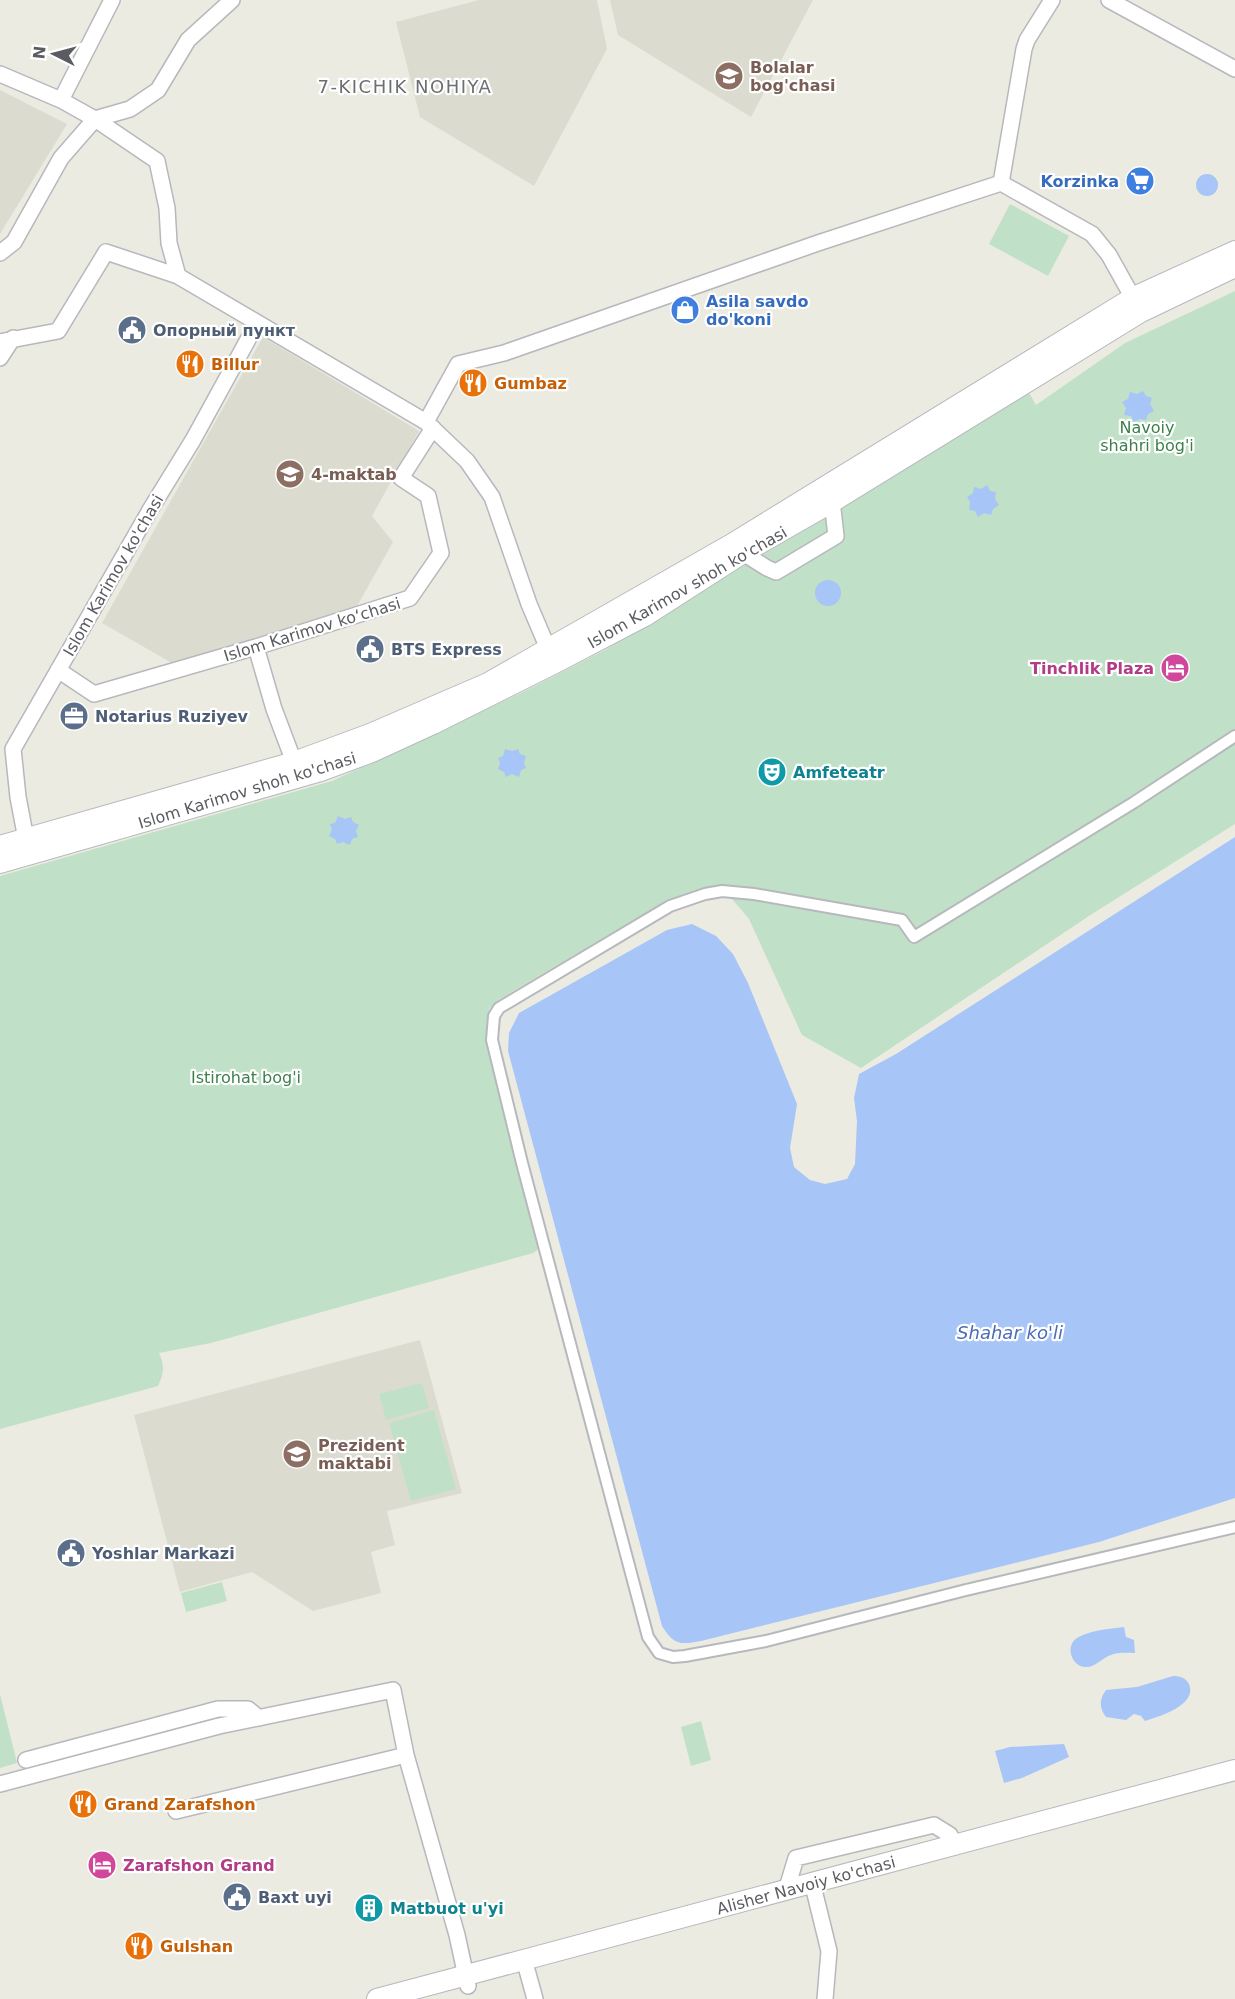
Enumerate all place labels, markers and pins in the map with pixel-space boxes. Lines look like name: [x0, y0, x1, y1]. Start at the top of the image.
place label: Bolalar bog'chasi: [750, 58, 835, 95]
school or university icon: Bolalar bog'chasi: [713, 60, 745, 92]
supermarket icon: Korzinka: [1124, 165, 1156, 197]
place label: Korzinka: [1040, 172, 1119, 191]
place label: Asila savdo do'koni: [706, 292, 808, 329]
shop icon: Asila savdo do'koni: [669, 294, 701, 326]
public building icon: Опорный пункт: [116, 314, 148, 346]
place label: Опорный пункт: [153, 321, 296, 340]
restaurant icon: Billur: [174, 348, 206, 380]
place label: Billur: [211, 355, 259, 374]
restaurant icon: Gumbaz: [457, 367, 489, 399]
place label: Gumbaz: [494, 374, 567, 393]
school or university icon: 4-maktab: [274, 458, 306, 490]
place label: 4-maktab: [311, 465, 397, 484]
public building icon: BTS Express: [354, 633, 386, 665]
place label: BTS Express: [391, 640, 502, 659]
hotel icon: Tinchlik Plaza: [1159, 652, 1191, 684]
place label: Tinchlik Plaza: [1030, 659, 1154, 678]
office icon: Notarius Ruziyev: [58, 700, 90, 732]
place label: Notarius Ruziyev: [95, 707, 248, 726]
theatre icon: Amfeteatr: [756, 756, 788, 788]
place label: Amfeteatr: [793, 763, 885, 782]
place label: Prezident maktabi: [318, 1436, 405, 1473]
school or university icon: Prezident maktabi: [281, 1438, 313, 1470]
public building icon: Yoshlar Markazi: [55, 1537, 87, 1569]
place label: Yoshlar Markazi: [91, 1544, 235, 1563]
restaurant icon: Grand Zarafshon: [67, 1788, 99, 1820]
place label: Grand Zarafshon: [104, 1795, 256, 1814]
hotel icon: Zarafshon Grand: [86, 1849, 118, 1881]
place label: Zarafshon Grand: [123, 1856, 275, 1875]
public building icon: Baxt uyi: [221, 1881, 253, 1913]
place label: Baxt uyi: [258, 1888, 332, 1907]
building icon: Matbuot u'yi: [353, 1892, 385, 1924]
place label: Matbuot u'yi: [390, 1899, 504, 1918]
restaurant icon: Gulshan: [123, 1930, 155, 1962]
place label: Gulshan: [160, 1937, 233, 1956]

